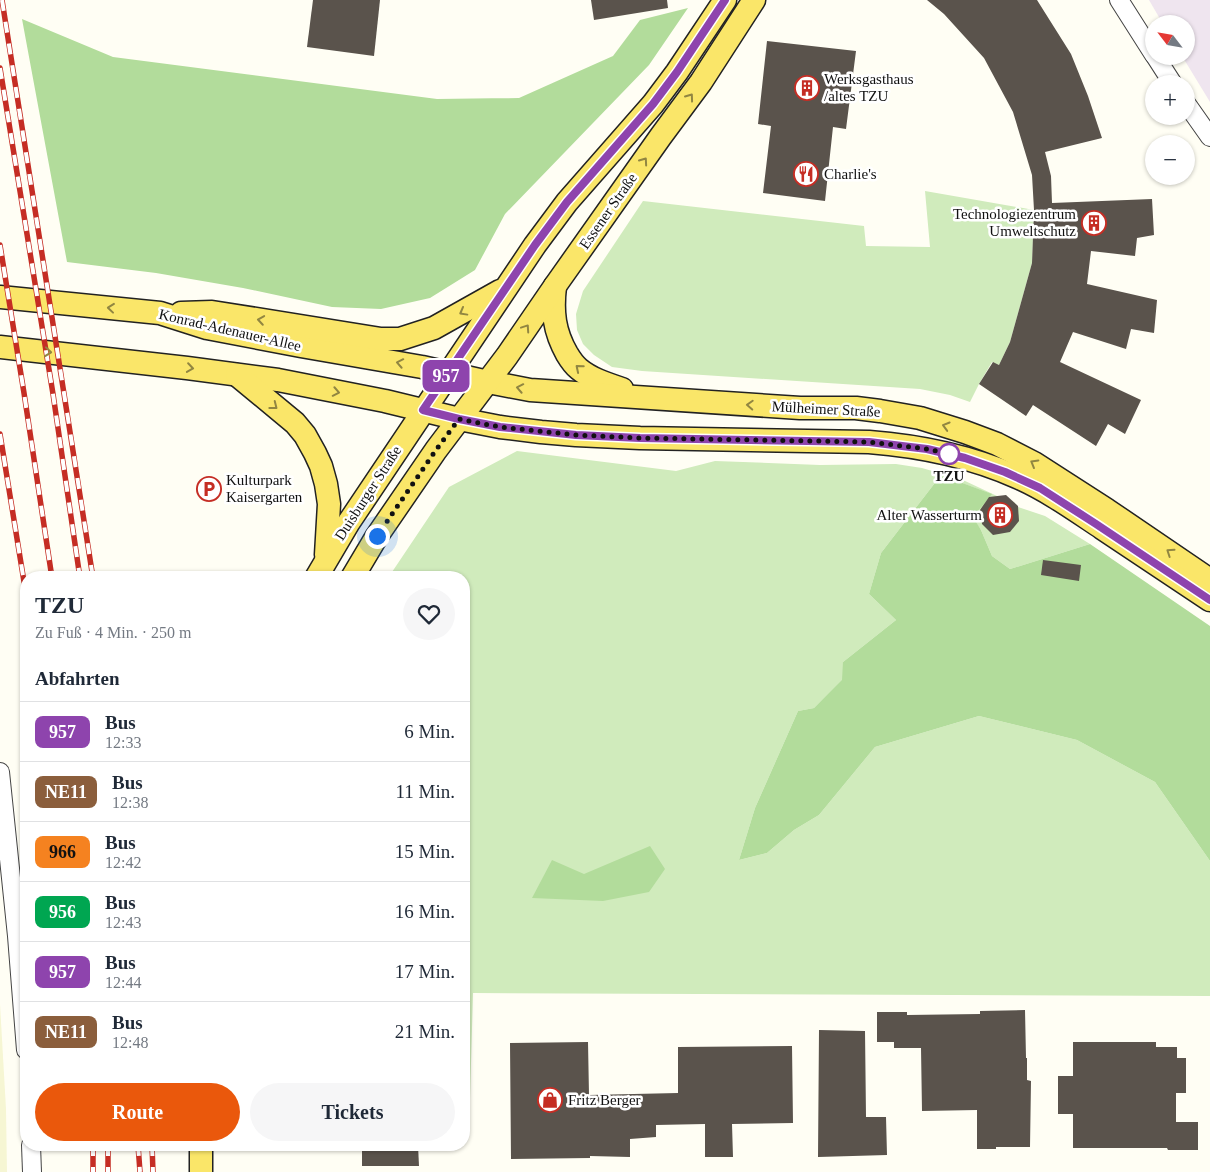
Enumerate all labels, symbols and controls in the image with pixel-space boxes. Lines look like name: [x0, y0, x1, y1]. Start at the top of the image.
north arrow: [1145, 15, 1195, 65]
map controls: [1145, 15, 1195, 185]
place label: Werksgasthaus /altes TZU: [824, 71, 914, 104]
building icon: Werksgasthaus /altes TZU: [794, 75, 820, 101]
button: +: [1145, 75, 1195, 125]
one-way arrow: [684, 93, 693, 102]
button: −: [1145, 135, 1195, 185]
one-way arrow: [638, 157, 647, 166]
restaurant icon: Charlie's: [793, 161, 819, 187]
place label: Charlie's: [824, 166, 877, 182]
street label: Essener Straße: [576, 170, 640, 252]
place label: Technologiezentrum Umweltschutz: [953, 206, 1076, 239]
building icon: Technologiezentrum Umweltschutz: [1081, 210, 1107, 236]
one-way arrow: [107, 303, 115, 314]
street label: Konrad-Adenauer-Allee: [157, 306, 303, 354]
one-way arrow: [459, 306, 468, 316]
one-way arrow: [256, 316, 265, 326]
one-way arrow: [520, 324, 529, 334]
one-way arrow: [45, 346, 53, 357]
one-way arrow: [396, 359, 405, 369]
line badge: 957: [417, 360, 475, 392]
one-way arrow: [186, 362, 194, 373]
one-way arrow: [576, 365, 585, 374]
text: 957: [433, 366, 460, 386]
one-way arrow: [516, 383, 525, 394]
one-way arrow: [332, 386, 341, 396]
street label: Mülheimer Straße: [771, 398, 881, 420]
one-way arrow: [746, 399, 754, 410]
one-way arrow: [268, 401, 277, 409]
one-way arrow: [941, 421, 950, 432]
street label: Duisburger Straße: [332, 443, 405, 543]
marker: TZU: [938, 443, 960, 465]
one-way arrow: [1030, 459, 1039, 469]
place label: TZU: [934, 468, 965, 484]
place label: Kulturpark Kaisergarten: [226, 472, 303, 505]
parking icon: Kulturpark Kaisergarten: [196, 476, 222, 502]
building icon: Alter Wasserturm: [987, 502, 1013, 528]
place label: Alter Wasserturm: [876, 507, 982, 523]
your location: [365, 524, 390, 549]
one-way arrow: [1166, 549, 1175, 558]
button: heart: [403, 588, 455, 640]
text: TZU: [35, 592, 84, 618]
text: Zu Fuß · 4 Min. · 250 m: [35, 624, 191, 641]
text: Abfahrten: [35, 668, 119, 689]
text: Bus: [105, 712, 136, 733]
text: 6 Min.: [404, 721, 455, 742]
text: 957: [49, 722, 76, 742]
text: 12:33: [105, 734, 141, 751]
text: Bus: [112, 772, 143, 793]
text: 11 Min.: [396, 781, 455, 802]
text: NE11: [45, 782, 87, 802]
text: 12:38: [112, 794, 148, 811]
text: Bus: [105, 832, 136, 853]
text: 15 Min.: [395, 841, 455, 862]
text: 966: [49, 842, 76, 862]
text: 12:42: [105, 854, 141, 871]
text: Bus: [105, 892, 136, 913]
text: 16 Min.: [395, 901, 455, 922]
text: 956: [49, 902, 76, 922]
text: 12:43: [105, 914, 141, 931]
text: Bus: [105, 952, 136, 973]
text: 17 Min.: [395, 961, 455, 982]
text: 957: [49, 962, 76, 982]
text: 12:44: [105, 974, 141, 991]
text: Bus: [112, 1012, 143, 1033]
text: 21 Min.: [395, 1021, 455, 1042]
text: NE11: [45, 1022, 87, 1042]
text: 12:48: [112, 1034, 148, 1051]
button: Route: [35, 1083, 240, 1141]
button: Tickets: [250, 1083, 455, 1141]
shop icon: Fritz Berger: [537, 1087, 563, 1113]
place label: Fritz Berger: [568, 1092, 641, 1108]

